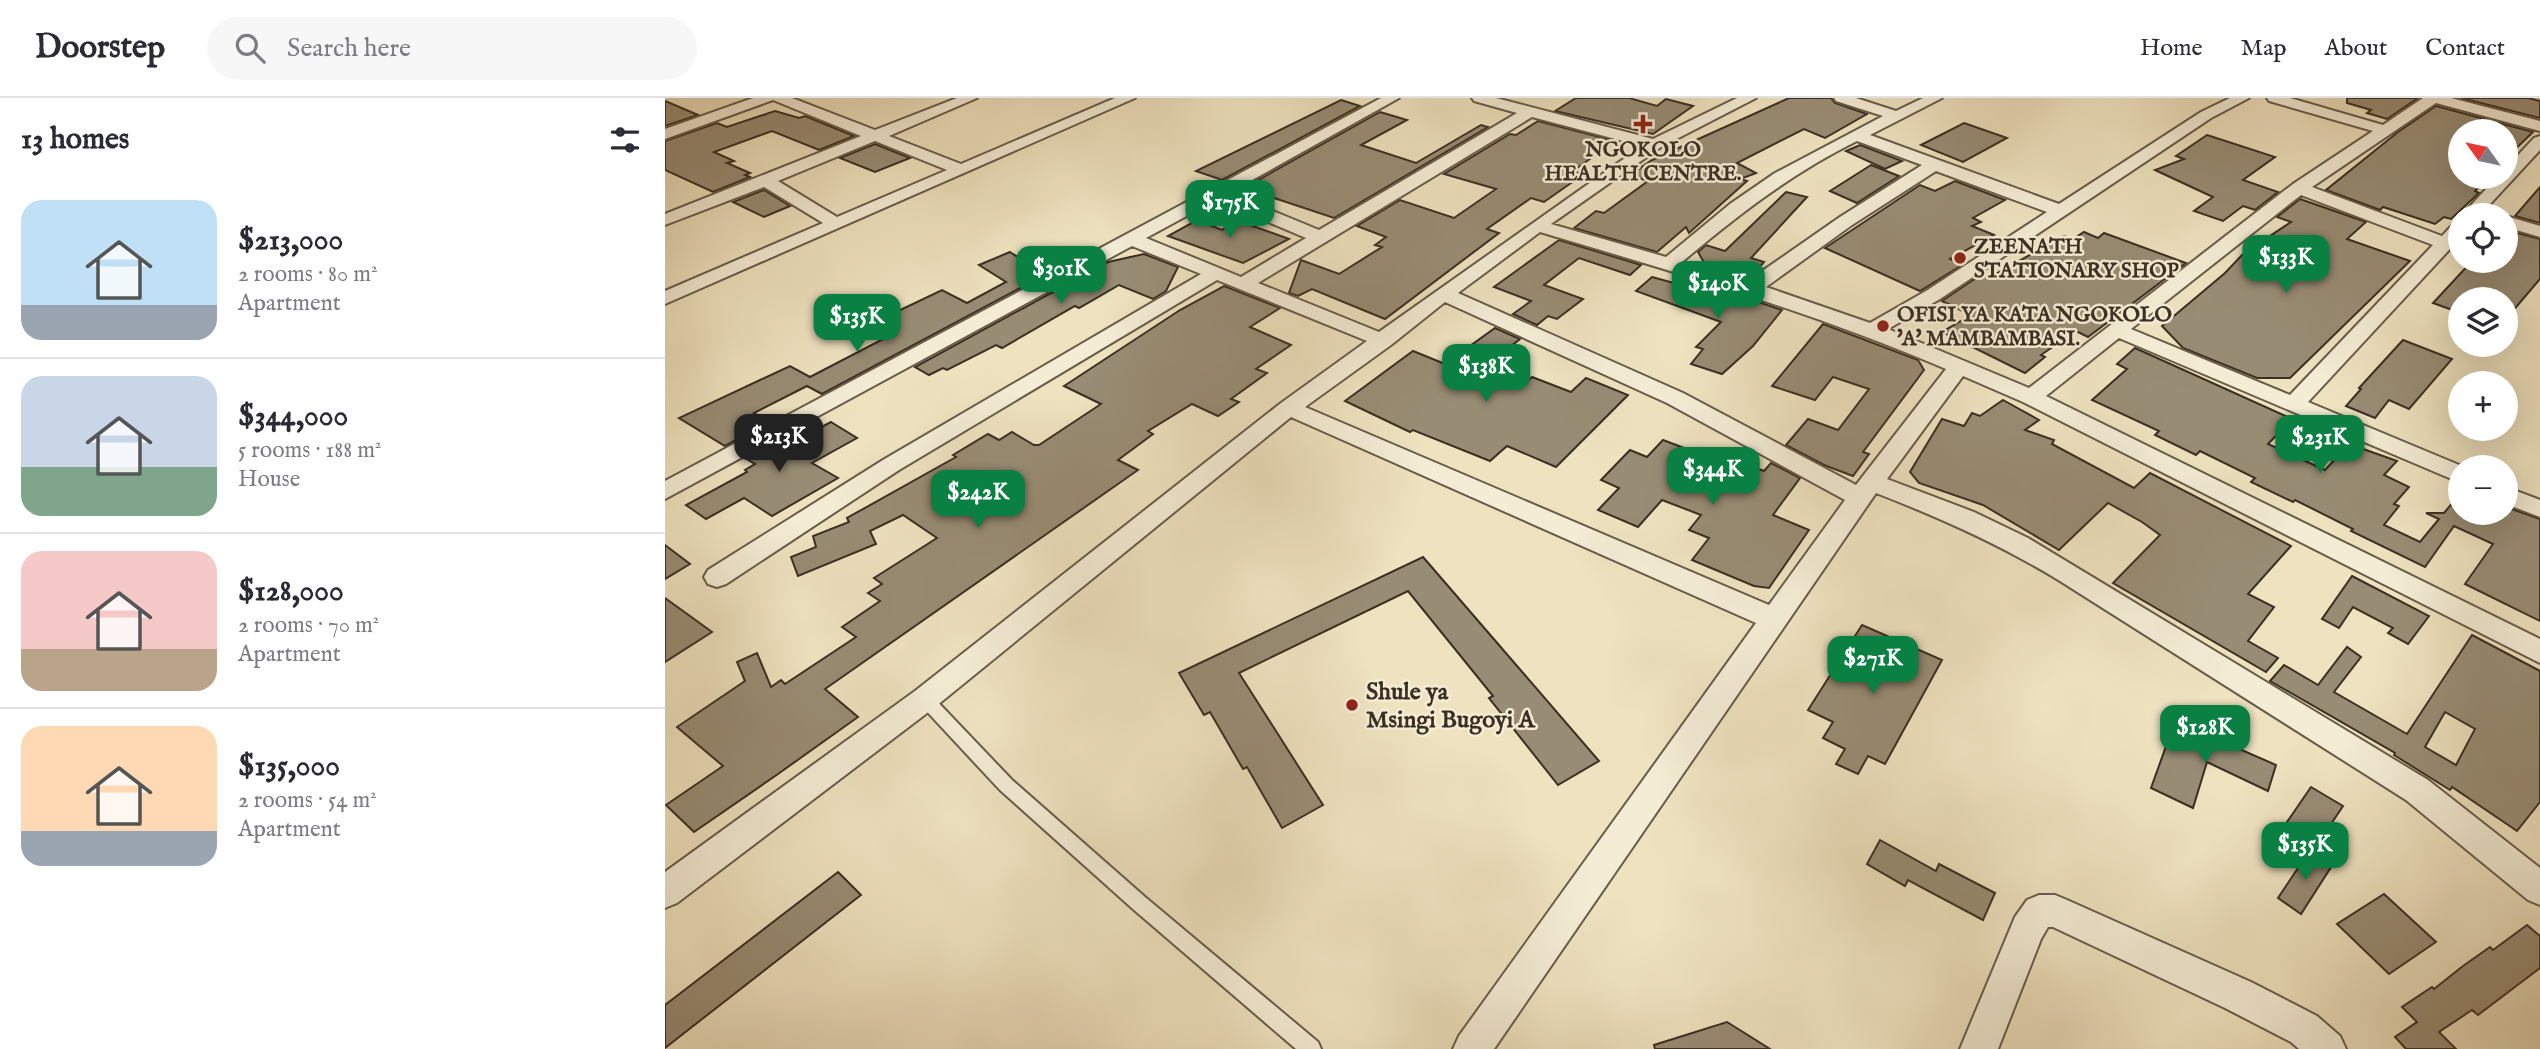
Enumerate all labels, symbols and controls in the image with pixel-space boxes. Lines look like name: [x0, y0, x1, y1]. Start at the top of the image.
search box: [207, 17, 697, 80]
text: Doorstep: [35, 27, 165, 69]
icon: search: [231, 29, 269, 67]
text: Search here: [287, 32, 411, 65]
text: Home: [2140, 33, 2203, 64]
text: Map: [2241, 33, 2287, 64]
text: About: [2325, 33, 2387, 64]
text: Contact: [2425, 33, 2505, 64]
marker: NGOKOLO HEALTH CENTRE.: [1633, 114, 1653, 134]
north arrow: [2448, 119, 2518, 189]
map controls: [2448, 119, 2518, 525]
text: 13 homes: [21, 121, 129, 159]
icon: filters: [606, 121, 644, 159]
place label: NGOKOLO HEALTH CENTRE.: [1545, 137, 1741, 188]
pin: $175K: [1181, 180, 1279, 240]
text: $175K: [1201, 188, 1259, 217]
button: locate: [2448, 203, 2518, 273]
text: $213,000: [238, 222, 343, 260]
icon: home: [77, 228, 161, 312]
place label: ZEENATH STATIONARY SHOP: [1974, 234, 2180, 285]
pin: $133K: [2237, 236, 2335, 295]
text: $133K: [2258, 243, 2314, 272]
pin: $301K: [1012, 246, 1110, 306]
marker: ZEENATH STATIONARY SHOP: [1952, 250, 1968, 266]
text: $301K: [1032, 254, 1090, 283]
text: 2 rooms · 80 m²: [238, 260, 378, 289]
pin: $140K: [1669, 262, 1767, 321]
text: $140K: [1688, 269, 1748, 298]
button: layers: [2448, 287, 2518, 357]
text: Apartment: [238, 289, 341, 318]
pin: $135K: [808, 294, 906, 354]
text: $135K: [830, 302, 884, 331]
place label: OFISI YA KATA NGOKOLO 'A' MAMBAMBASI.: [1897, 302, 2172, 353]
marker: OFISI YA KATA NGOKOLO 'A' MAMBAMBASI.: [1875, 318, 1891, 334]
pin: $138K: [1437, 344, 1535, 404]
text: $138K: [1458, 352, 1514, 381]
button: +: [2448, 371, 2518, 441]
text: $344,000: [238, 398, 348, 436]
icon: home: [77, 404, 161, 488]
pin: $213K: [730, 414, 828, 474]
pin: $231K: [2271, 416, 2369, 475]
text: $213K: [750, 422, 808, 451]
text: $231K: [2291, 423, 2349, 452]
text: 5 rooms · 188 m²: [238, 436, 381, 465]
pin: $344K: [1664, 448, 1762, 507]
text: $344K: [1683, 455, 1743, 484]
button: −: [2448, 455, 2518, 525]
text: House: [238, 465, 300, 494]
pin: $242K: [929, 470, 1027, 530]
text: $242K: [947, 478, 1009, 507]
text: $128,000: [238, 573, 344, 611]
icon: home: [77, 579, 161, 663]
text: 2 rooms · 70 m²: [238, 611, 379, 640]
pin: $271K: [1824, 636, 1922, 696]
text: Apartment: [238, 640, 341, 669]
text: $271K: [1843, 644, 1903, 673]
place label: Shule ya Msingi Bugoyi A: [1366, 677, 1536, 736]
marker: Shule ya Msingi Bugoyi A: [1344, 697, 1360, 713]
pin: $128K: [2156, 706, 2254, 765]
text: $128K: [2176, 713, 2234, 742]
text: $135,000: [238, 748, 340, 786]
icon: home: [77, 754, 161, 838]
text: 2 rooms · 54 m²: [238, 786, 377, 815]
text: Apartment: [238, 815, 341, 844]
pin: $135K: [2256, 822, 2354, 882]
text: $135K: [2278, 830, 2332, 859]

